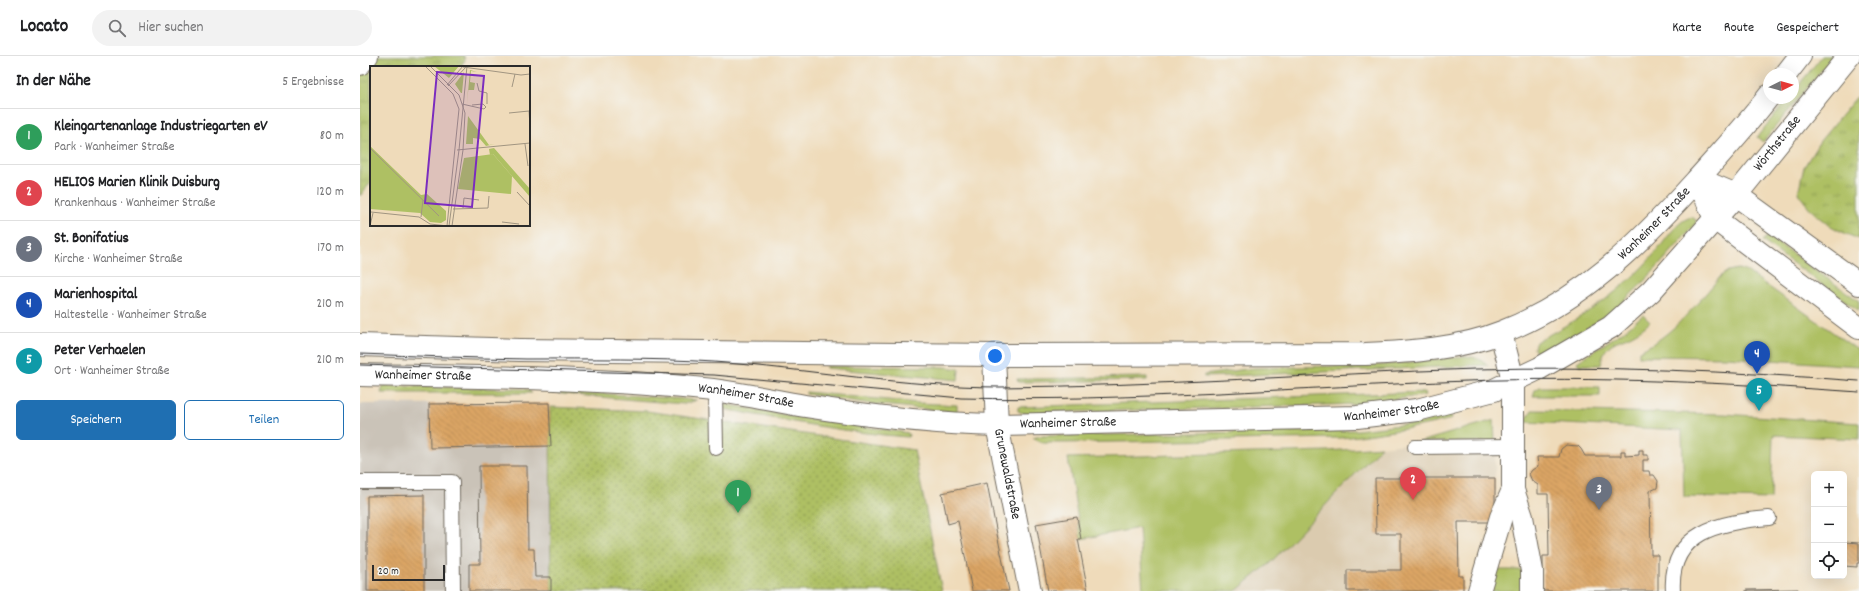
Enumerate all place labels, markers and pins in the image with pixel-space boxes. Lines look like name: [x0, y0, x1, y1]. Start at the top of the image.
pin: 4: [1744, 341, 1770, 374]
pin: 5: [1746, 378, 1772, 411]
pin: 2: [1400, 467, 1426, 500]
pin: 3: [1586, 477, 1612, 510]
pin: 1: [725, 480, 751, 513]

